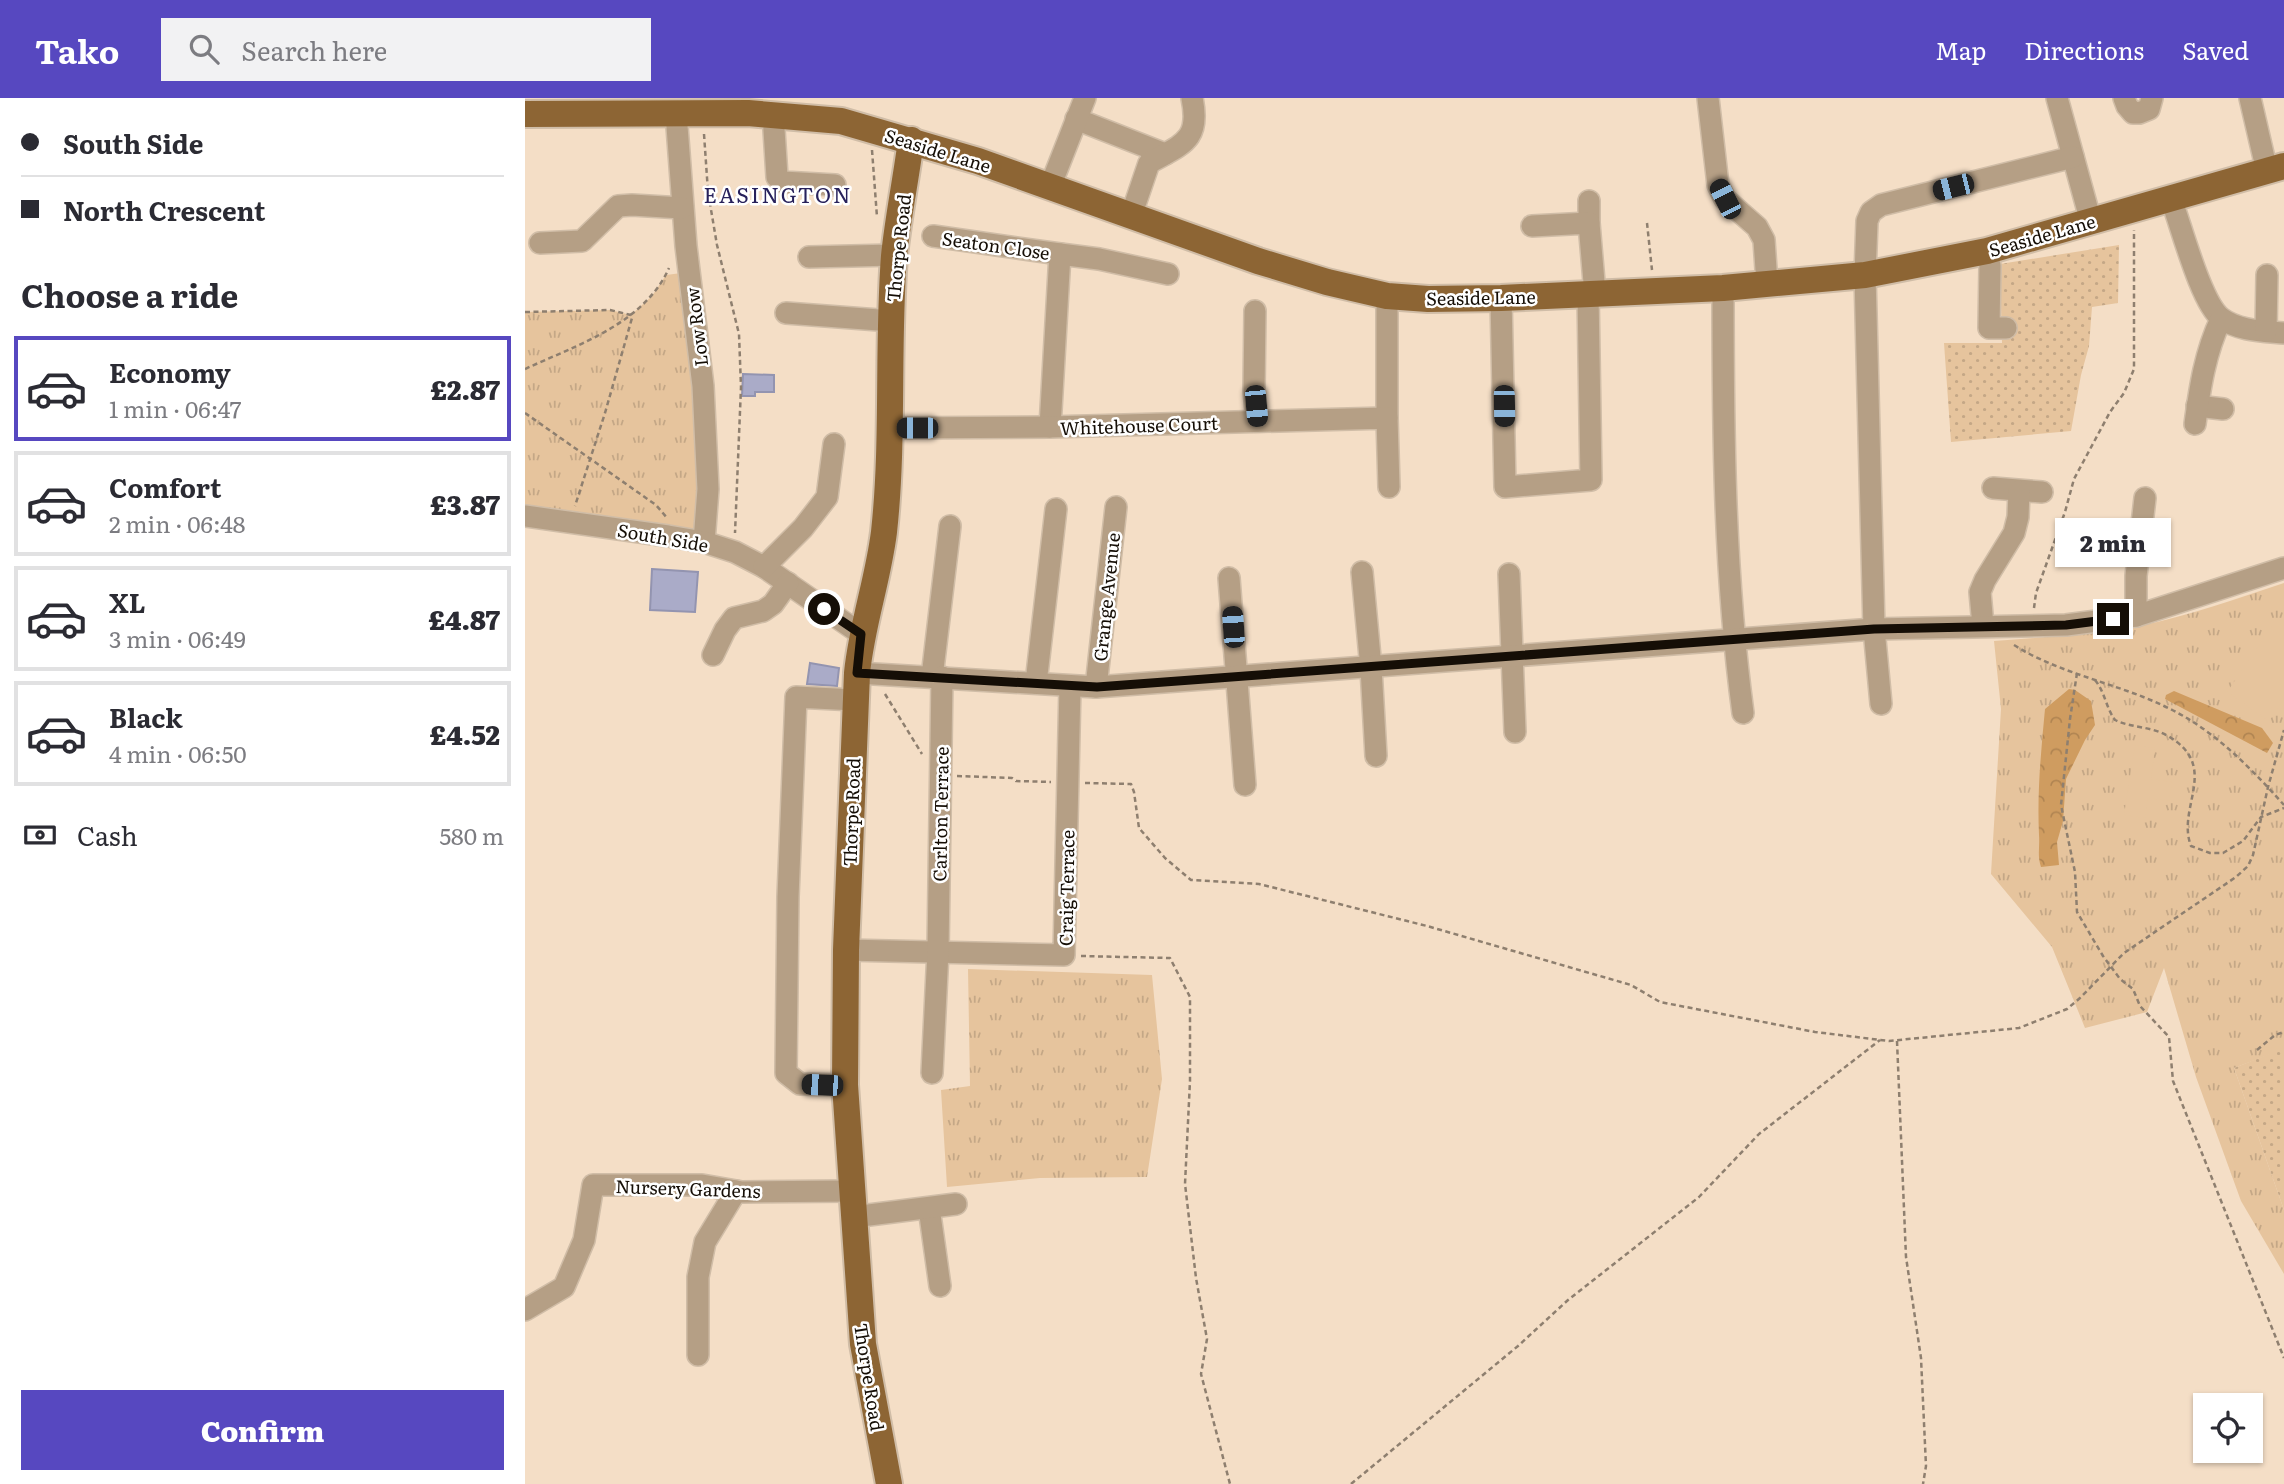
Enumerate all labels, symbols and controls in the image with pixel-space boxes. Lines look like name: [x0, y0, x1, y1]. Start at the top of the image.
search box: [161, 18, 651, 81]
text: Tako: [35, 25, 119, 74]
icon: search: [185, 30, 223, 68]
text: Search here: [241, 30, 387, 69]
text: Map: [1935, 32, 1986, 67]
text: Directions: [2024, 32, 2144, 67]
text: Saved: [2182, 32, 2249, 67]
street label: Seaside Lane: [882, 121, 994, 179]
text: South Side: [63, 123, 203, 162]
car: [1931, 172, 1976, 202]
car: [1707, 176, 1744, 222]
district label: EASINGTON: [704, 178, 853, 209]
text: North Crescent: [63, 190, 265, 229]
street label: Thorpe Road: [879, 193, 917, 303]
street label: Seaside Lane: [1986, 207, 2098, 263]
street label: Seaton Close: [940, 224, 1052, 266]
text: Choose a ride: [21, 270, 238, 318]
street label: Seaside Lane: [1426, 283, 1536, 311]
street label: Low Row: [678, 286, 714, 368]
text: Economy: [109, 352, 231, 391]
icon: car: [25, 357, 88, 420]
text: £2.87: [431, 369, 500, 408]
car: [1244, 384, 1269, 428]
car: [1494, 385, 1515, 427]
text: 1 min · 06:47: [109, 391, 241, 425]
street label: Whitehouse Court: [1059, 409, 1219, 441]
car: [897, 418, 939, 439]
text: Comfort: [109, 467, 221, 506]
icon: car: [25, 472, 88, 535]
text: £3.87: [430, 484, 500, 523]
text: 2 min · 06:48: [109, 506, 246, 540]
street label: South Side: [615, 516, 711, 558]
callout: 2 min: [2055, 518, 2171, 566]
text: 2 min: [2080, 525, 2146, 559]
street label: Grange Avenue: [1086, 531, 1126, 663]
text: XL: [109, 582, 146, 621]
icon: car: [25, 587, 88, 650]
route start: [808, 593, 840, 625]
text: £4.87: [429, 599, 500, 638]
route end: [2097, 603, 2129, 635]
car: [1222, 605, 1245, 649]
text: 3 min · 06:49: [109, 621, 246, 655]
text: Black: [109, 697, 183, 736]
icon: car: [25, 702, 88, 765]
text: £4.52: [430, 714, 500, 753]
text: 4 min · 06:50: [109, 736, 247, 770]
street label: Carlton Terrace: [925, 746, 955, 882]
street label: Thorpe Road: [836, 757, 866, 867]
text: Cash: [77, 815, 138, 854]
icon: cash: [21, 816, 59, 854]
text: 580 m: [439, 818, 504, 852]
street label: Craig Terrace: [1051, 830, 1081, 946]
car: [801, 1074, 844, 1096]
street label: Nursery Gardens: [615, 1172, 761, 1204]
street label: Thorpe Road: [848, 1321, 892, 1433]
button: Confirm: [21, 1390, 504, 1470]
map controls: [2193, 1393, 2263, 1463]
button: locate: [2193, 1393, 2263, 1463]

